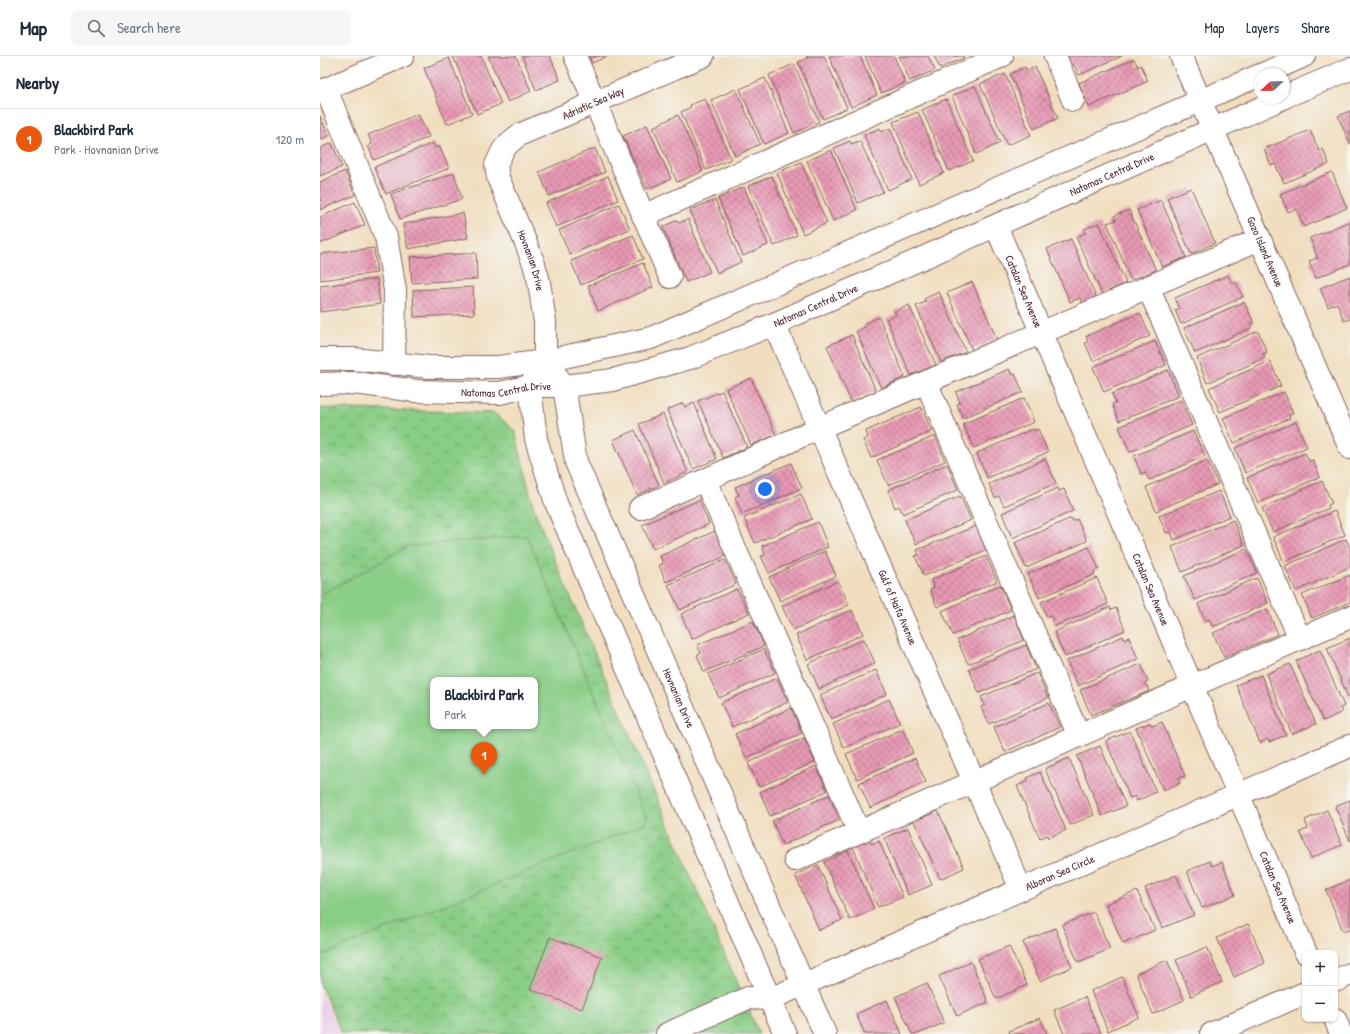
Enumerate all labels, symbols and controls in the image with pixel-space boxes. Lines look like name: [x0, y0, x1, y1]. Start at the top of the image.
search box: [71, 10, 351, 46]
text: Map: [20, 15, 47, 41]
icon: search: [85, 17, 107, 39]
text: Search here: [117, 17, 181, 38]
text: Map: [1204, 18, 1224, 37]
text: Layers: [1246, 18, 1279, 37]
text: Share: [1301, 18, 1330, 37]
north arrow: [1254, 68, 1290, 104]
text: Nearby: [16, 71, 59, 94]
street label: Adriatic Sea Way: [560, 83, 626, 123]
text: Blackbird Park: [54, 119, 133, 140]
text: 1: [27, 130, 31, 148]
text: 120 m: [276, 130, 304, 148]
text: Park · Hovnanian Drive: [54, 140, 159, 158]
street label: Natomas Central Drive: [1067, 149, 1157, 199]
street label: Gozo Island Avenue: [1244, 214, 1287, 289]
street label: Hovnanian Drive: [514, 228, 547, 292]
street label: Catalan Sea Avenue: [1002, 253, 1046, 330]
street label: Natomas Central Drive: [771, 280, 861, 330]
street label: Natomas Central Drive: [461, 379, 552, 400]
your location: [755, 479, 775, 499]
street label: Catalan Sea Avenue: [1129, 551, 1173, 628]
street label: Gulf of Haifa Avenue: [875, 567, 921, 647]
street label: Hovnanian Drive: [660, 666, 698, 730]
popup: [430, 677, 538, 729]
text: Blackbird Park: [444, 684, 524, 705]
text: Park: [444, 705, 466, 723]
pin: 1: [471, 742, 497, 775]
street label: Catalan Sea Avenue: [1256, 849, 1300, 926]
street label: Alboran Sea Circle: [1023, 851, 1097, 894]
map controls: [1302, 950, 1338, 1022]
button: +: [1302, 950, 1338, 986]
button: −: [1302, 986, 1338, 1022]

